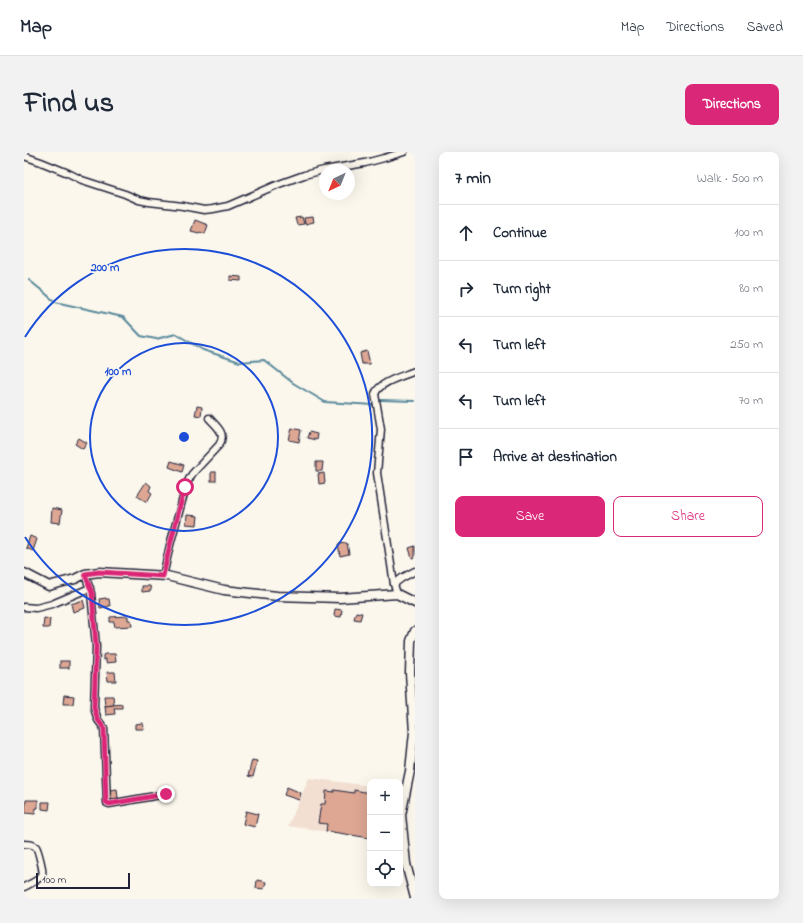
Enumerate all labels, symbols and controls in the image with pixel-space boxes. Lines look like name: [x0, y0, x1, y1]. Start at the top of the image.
text: Map: [20, 14, 52, 41]
text: Map: [621, 17, 644, 38]
text: Directions: [666, 17, 724, 38]
text: Saved: [746, 17, 783, 38]
text: Find us: [24, 84, 114, 125]
button: Directions: [685, 84, 779, 125]
north arrow: [319, 164, 355, 200]
text: 7 min: [455, 166, 491, 191]
text: Walk · 500 m: [697, 169, 763, 188]
icon: ahead: [455, 222, 477, 244]
text: Continue: [493, 222, 547, 244]
text: 100 m: [734, 223, 763, 242]
text: 200 m: [90, 259, 120, 277]
icon: right: [455, 278, 477, 300]
text: Turn right: [493, 278, 551, 300]
text: 80 m: [739, 279, 763, 298]
icon: left: [455, 334, 477, 356]
text: Turn left: [493, 334, 546, 356]
text: 250 m: [730, 335, 763, 354]
text: 100 m: [105, 363, 132, 381]
icon: left: [455, 390, 477, 412]
text: Turn left: [493, 390, 546, 412]
text: 70 m: [739, 391, 763, 410]
centre of rings: [177, 430, 191, 444]
icon: arrive: [455, 446, 477, 468]
text: Arrive at destination: [493, 446, 617, 468]
route start: [176, 478, 194, 496]
button: Save: [455, 496, 605, 537]
button: Share: [613, 496, 763, 537]
map controls: [367, 779, 403, 887]
button: +: [367, 779, 403, 815]
route end: [157, 785, 175, 803]
button: −: [367, 815, 403, 851]
button: locate: [367, 851, 403, 887]
scale bar: [36, 871, 130, 890]
text: 100 m: [42, 872, 66, 888]

